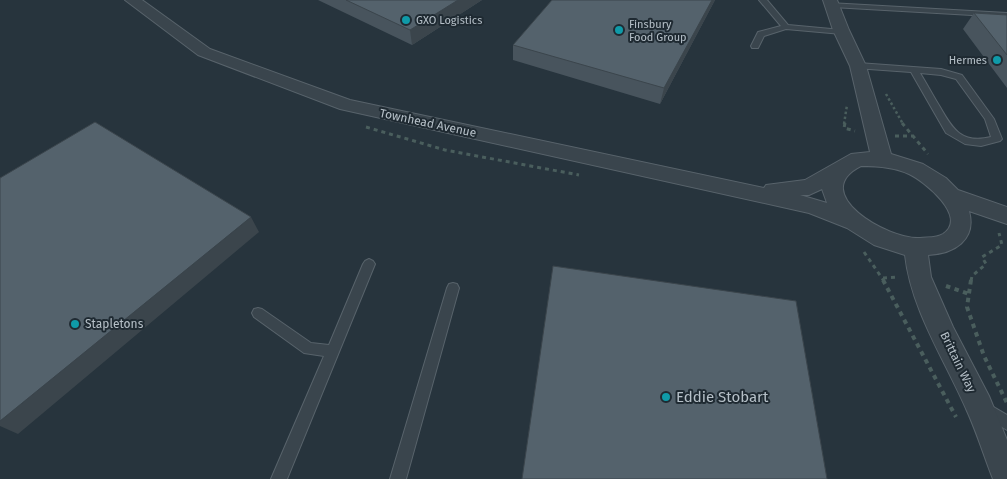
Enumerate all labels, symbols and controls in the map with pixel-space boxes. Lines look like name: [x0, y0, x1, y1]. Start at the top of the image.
marker: GXO Logistics: [400, 14, 412, 26]
place label: GXO Logistics: [416, 14, 482, 27]
place label: Finsbury Food Group: [629, 18, 687, 44]
marker: Finsbury Food Group: [613, 24, 625, 36]
place label: Hermes: [949, 54, 987, 67]
marker: Hermes: [991, 54, 1003, 66]
street label: Townhead Avenue: [378, 106, 478, 140]
place label: Stapletons: [85, 317, 144, 331]
marker: Stapletons: [69, 318, 81, 330]
street label: Brittain Way: [937, 329, 979, 395]
place label: Eddie Stobart: [676, 388, 769, 406]
marker: Eddie Stobart: [660, 391, 672, 403]

